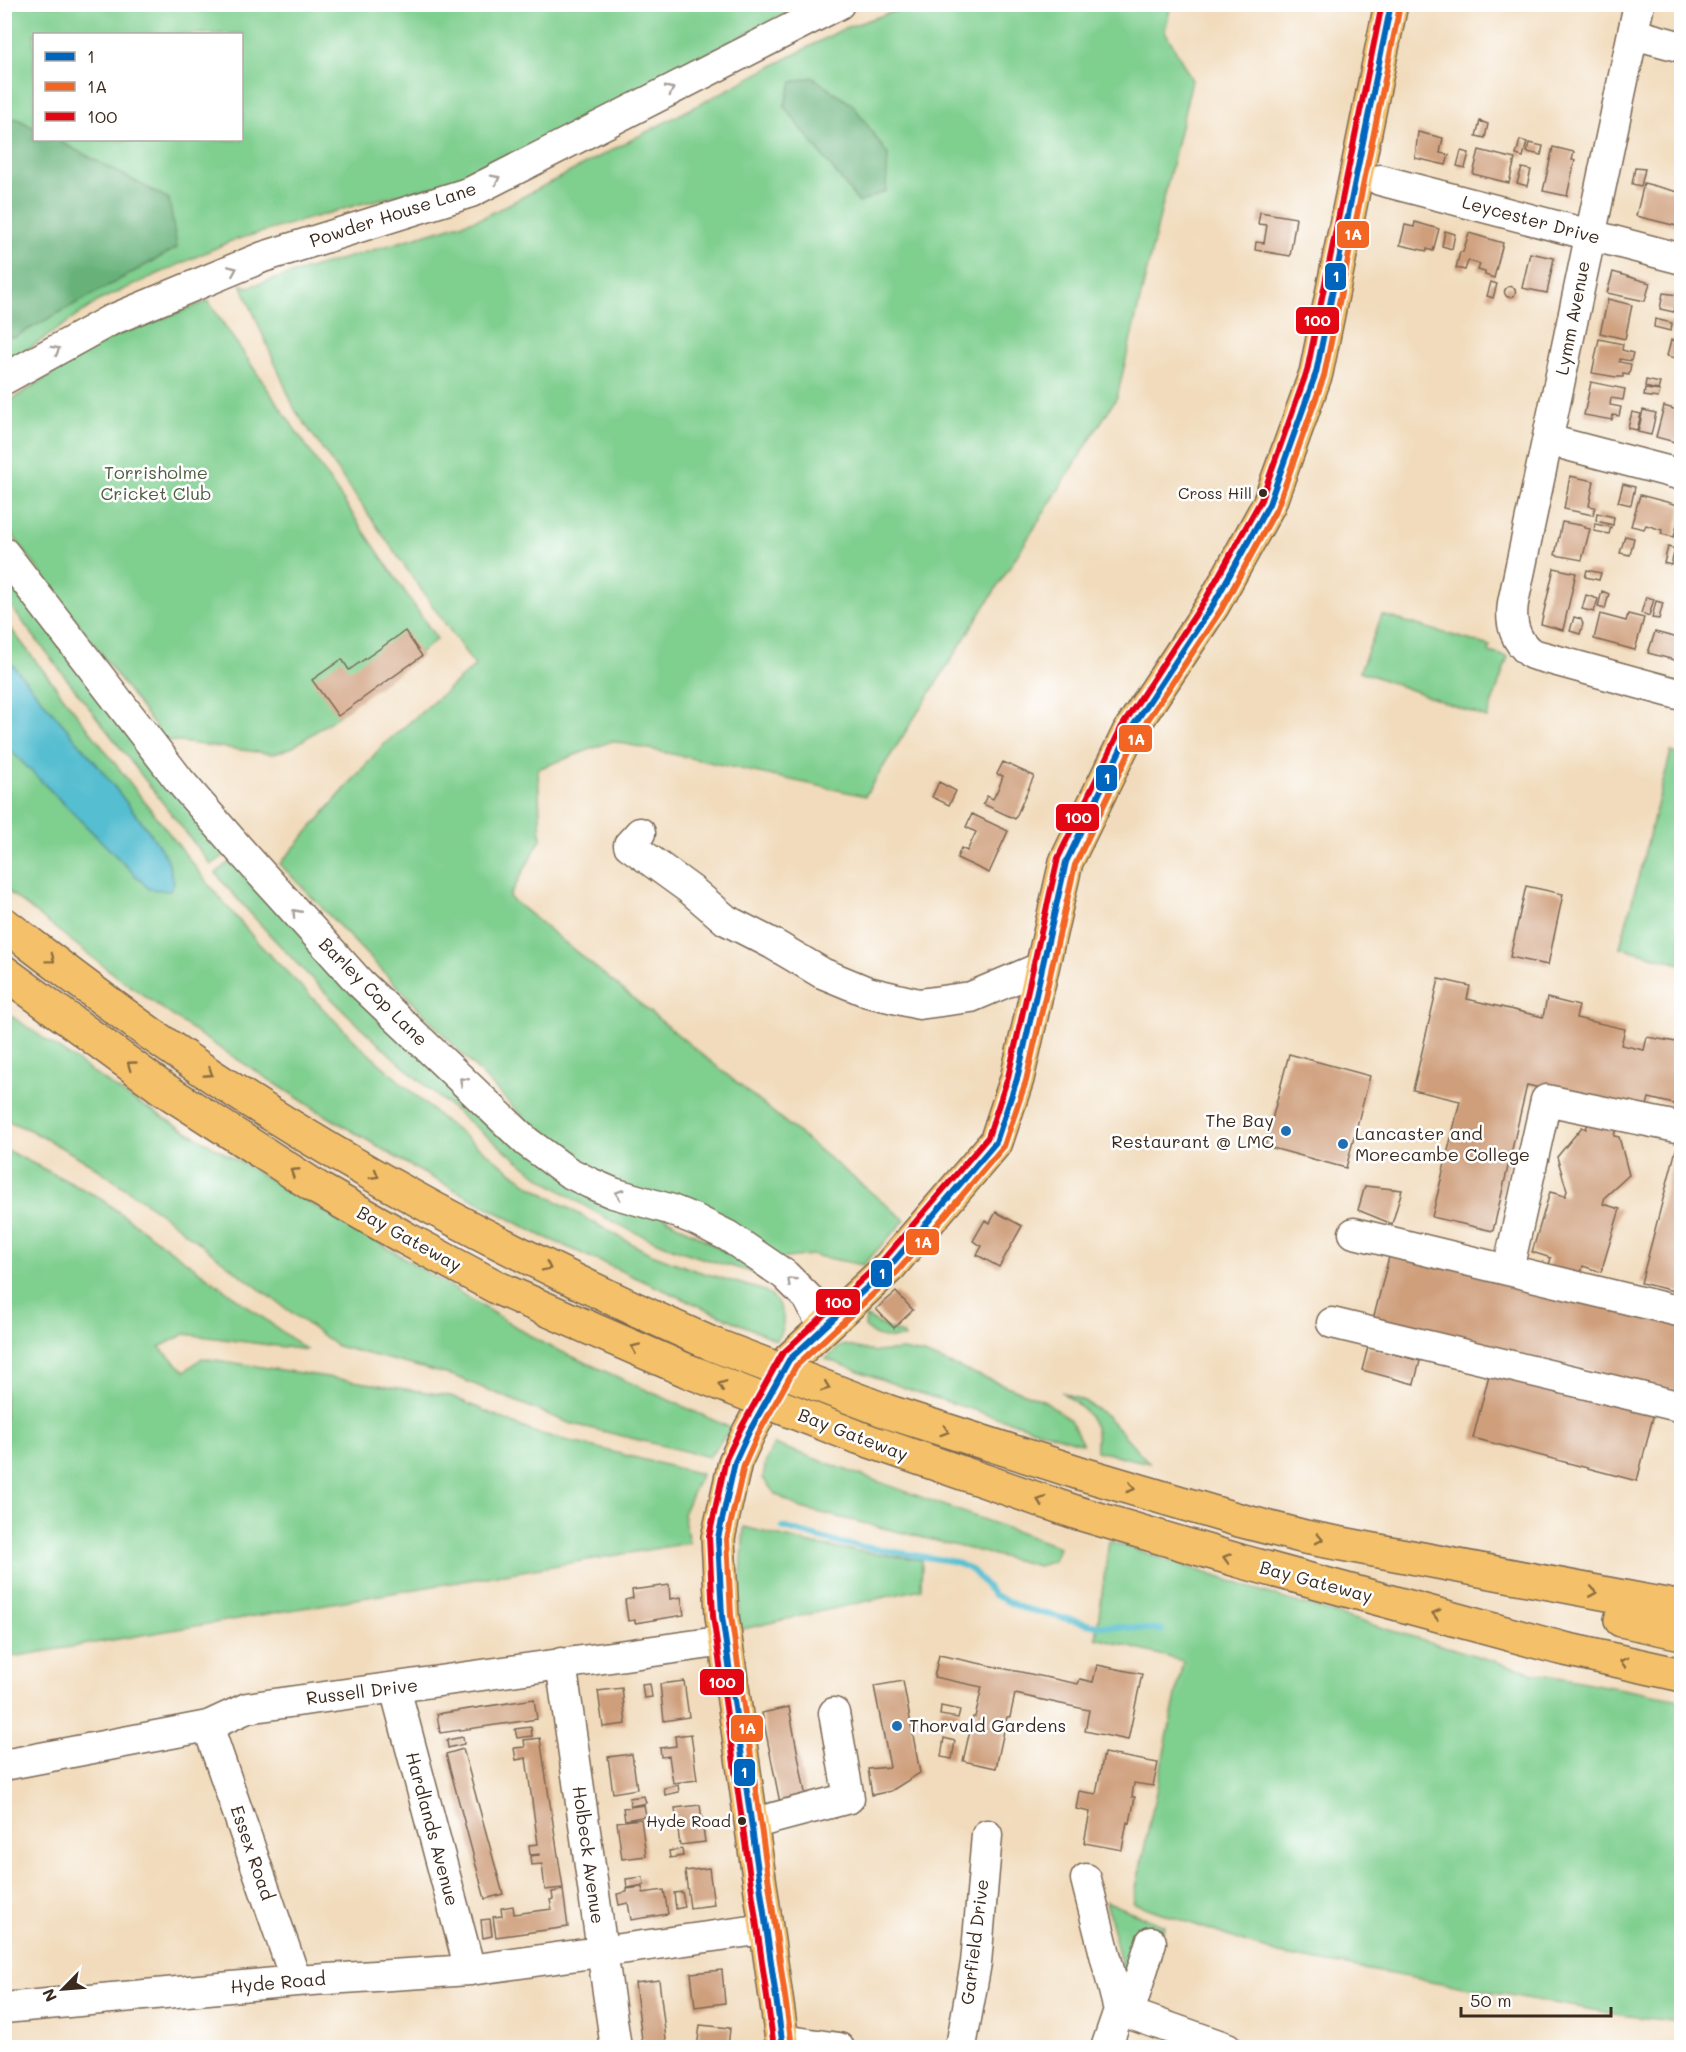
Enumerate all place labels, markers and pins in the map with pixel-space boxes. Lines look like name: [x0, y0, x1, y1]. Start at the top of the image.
place label: Cross Hill: [1178, 482, 1252, 503]
marker: Cross Hill: [1257, 487, 1269, 499]
place label: The Bay Restaurant @ LMC: [1111, 1108, 1274, 1153]
place label: Lancaster and Morecambe College: [1355, 1121, 1530, 1166]
marker: The Bay Restaurant @ LMC: [1279, 1124, 1293, 1138]
marker: Lancaster and Morecambe College: [1336, 1137, 1350, 1151]
place label: Thorvald Gardens: [909, 1713, 1066, 1737]
marker: Thorvald Gardens: [890, 1719, 904, 1733]
place label: Hyde Road: [646, 1810, 731, 1831]
marker: Hyde Road: [736, 1815, 748, 1827]

